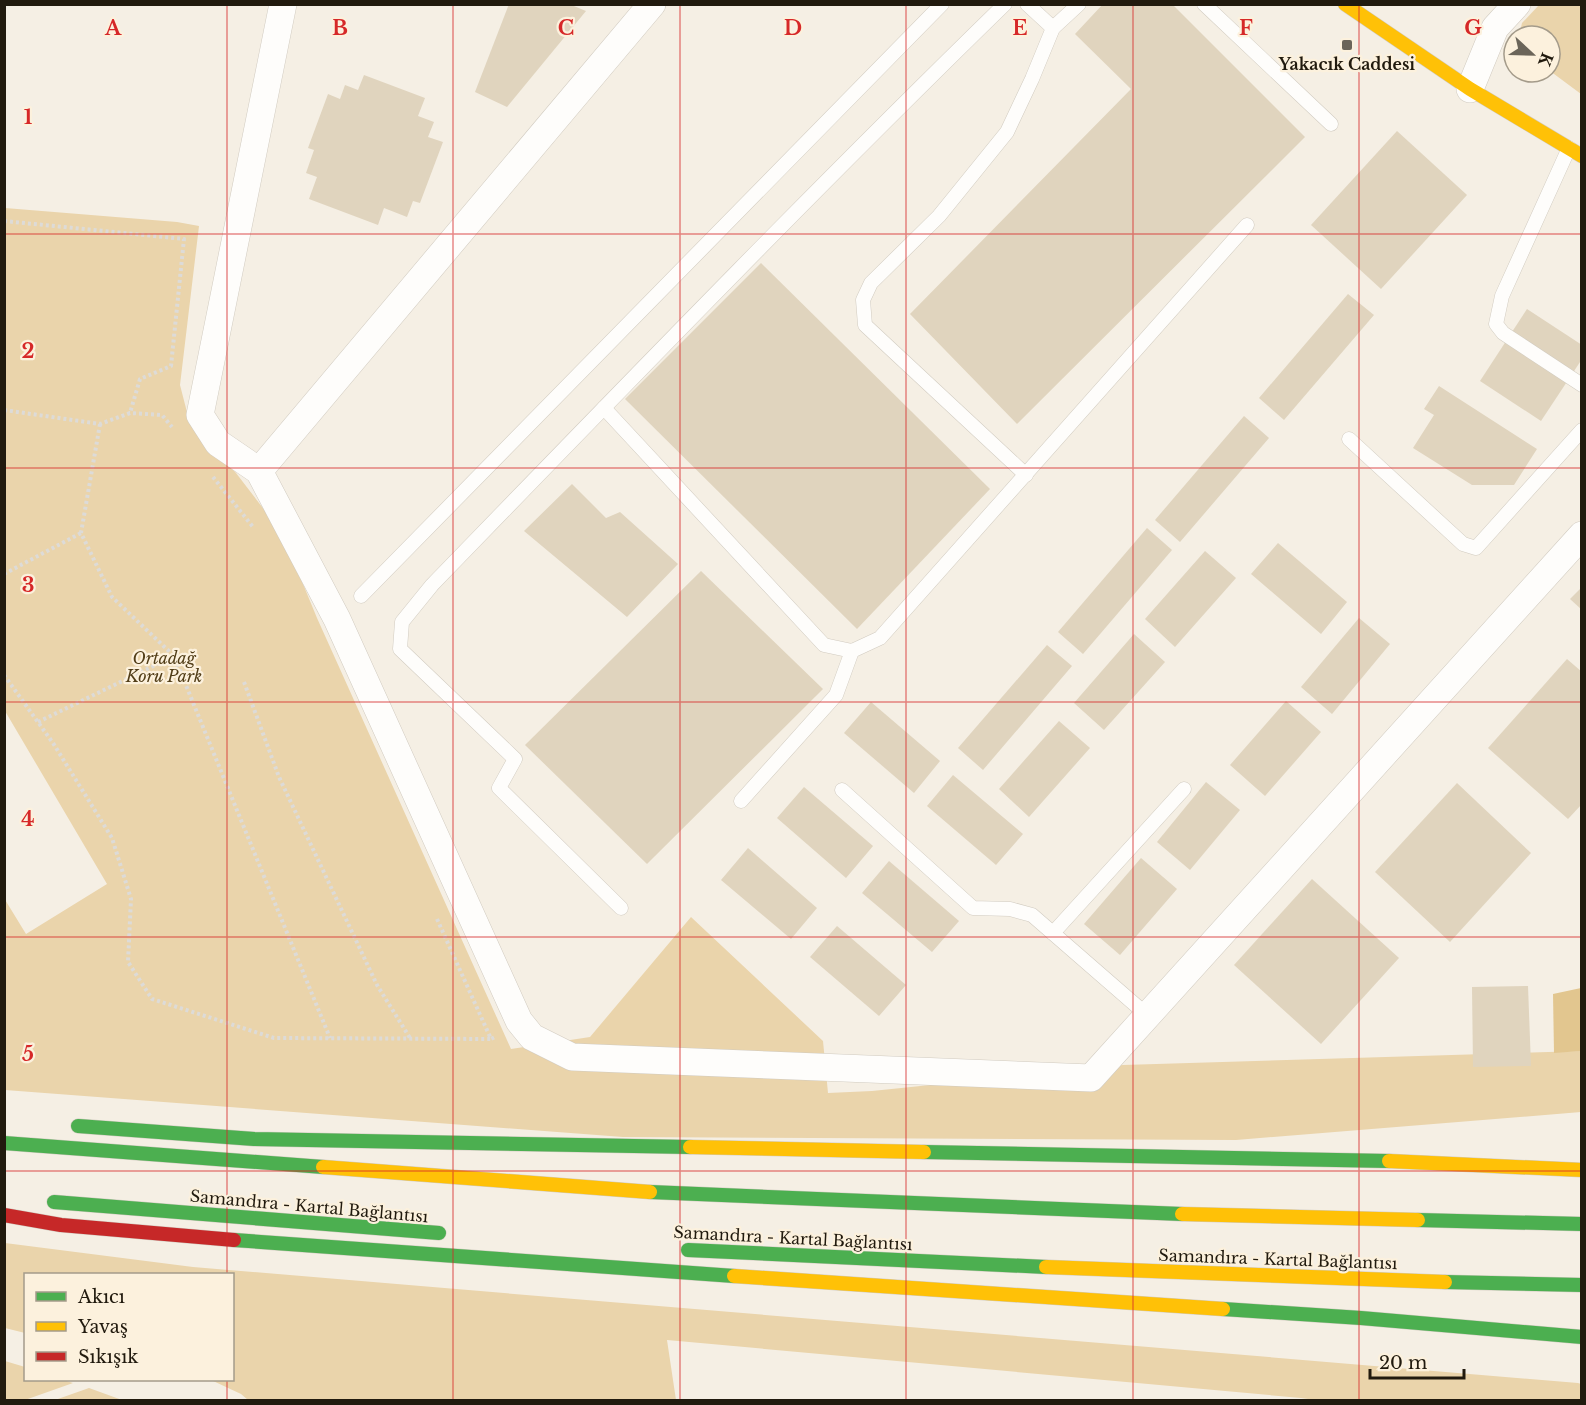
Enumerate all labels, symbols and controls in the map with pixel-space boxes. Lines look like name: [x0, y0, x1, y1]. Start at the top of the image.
text: A: [104, 16, 122, 40]
text: B: [332, 16, 348, 40]
text: C: [558, 16, 574, 40]
text: D: [784, 16, 802, 40]
text: E: [1012, 16, 1028, 40]
text: F: [1239, 16, 1253, 40]
text: G: [1464, 16, 1482, 40]
north arrow: [1502, 24, 1562, 84]
marker: Yakacık Caddesi: [1340, 38, 1354, 52]
text: K: [1534, 50, 1558, 70]
place label: Yakacık Caddesi: [1278, 54, 1415, 74]
text: 1: [24, 105, 33, 129]
text: 2: [21, 339, 35, 363]
text: 3: [22, 573, 34, 597]
park label: Ortadağ Koru Park: [125, 648, 202, 686]
text: 4: [21, 807, 35, 831]
text: 5: [22, 1042, 34, 1066]
street label: Samandıra - Kartal Bağlantısı: [189, 1186, 430, 1226]
street label: Samandıra - Kartal Bağlantısı: [673, 1222, 913, 1254]
street label: Samandıra - Kartal Bağlantısı: [1158, 1245, 1398, 1273]
legend: [24, 1273, 234, 1381]
text: Akıcı: [77, 1286, 125, 1308]
text: Yavaş: [77, 1316, 128, 1338]
scale bar: [1370, 1342, 1464, 1380]
text: Sıkışık: [78, 1346, 138, 1368]
text: 20 m: [1379, 1352, 1427, 1374]

